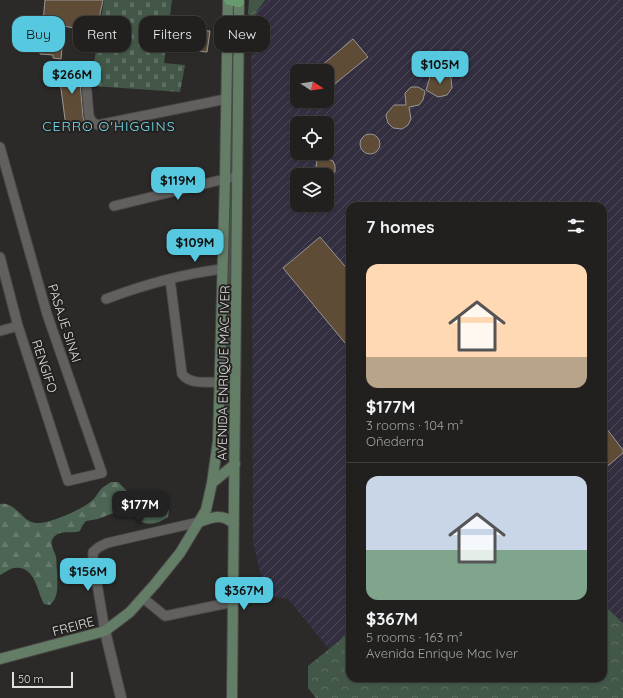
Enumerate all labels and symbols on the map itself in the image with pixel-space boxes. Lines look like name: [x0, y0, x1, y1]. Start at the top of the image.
pin: $105M: [412, 51, 468, 85]
pin: $266M: [44, 61, 100, 95]
north arrow: [290, 64, 334, 108]
district label: CERRO O'HIGGINS: [42, 117, 176, 135]
pin: $119M: [150, 167, 206, 201]
pin: $109M: [167, 229, 223, 263]
street label: PASAJE SINAI: [45, 282, 85, 364]
street label: AVENIDA ENRIQUE MAC IVER: [213, 285, 233, 461]
street label: RENGIFO: [29, 337, 61, 395]
pin: $177M: [112, 491, 168, 525]
pin: $156M: [60, 558, 116, 592]
pin: $367M: [216, 577, 272, 611]
street label: FREIRE: [50, 613, 96, 639]
scale bar: [12, 670, 73, 689]

